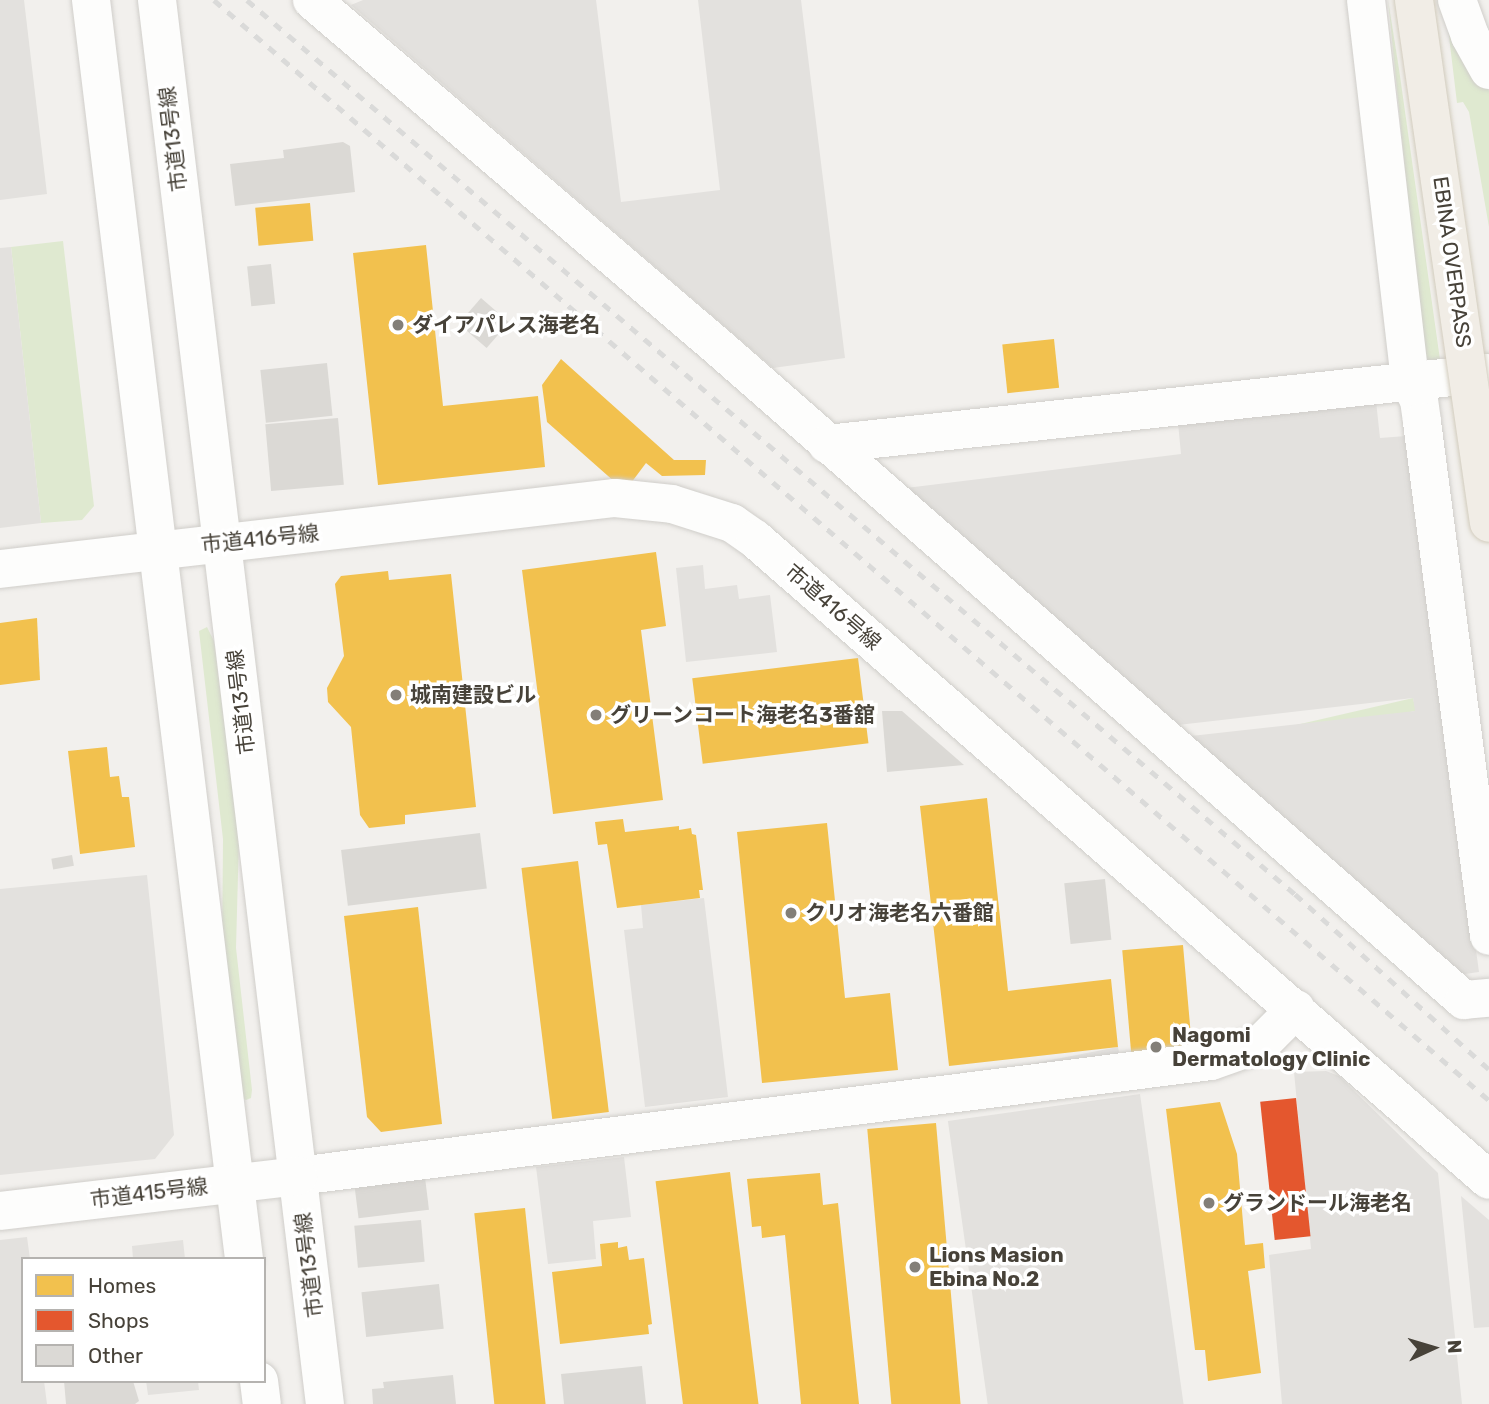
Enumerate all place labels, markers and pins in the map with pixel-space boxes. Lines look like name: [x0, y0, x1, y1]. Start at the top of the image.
place label: ダイアパレス海老名: [412, 312, 601, 338]
marker: ダイアパレス海老名: [390, 317, 406, 333]
place label: 城南建設ビル: [410, 682, 536, 708]
marker: 城南建設ビル: [388, 687, 404, 703]
place label: グリーンコート海老名3番舘: [610, 702, 876, 728]
marker: グリーンコート海老名3番舘: [588, 707, 604, 723]
place label: クリオ海老名六番館: [805, 900, 994, 926]
marker: クリオ海老名六番館: [783, 905, 799, 921]
place label: Nagomi Dermatology Clinic: [1172, 1022, 1371, 1072]
marker: Nagomi Dermatology Clinic: [1146, 1037, 1166, 1057]
place label: グランドール海老名: [1223, 1190, 1412, 1216]
marker: グランドール海老名: [1201, 1195, 1217, 1211]
place label: Lions Masion Ebina No.2: [929, 1242, 1064, 1292]
marker: Lions Masion Ebina No.2: [907, 1259, 923, 1275]

